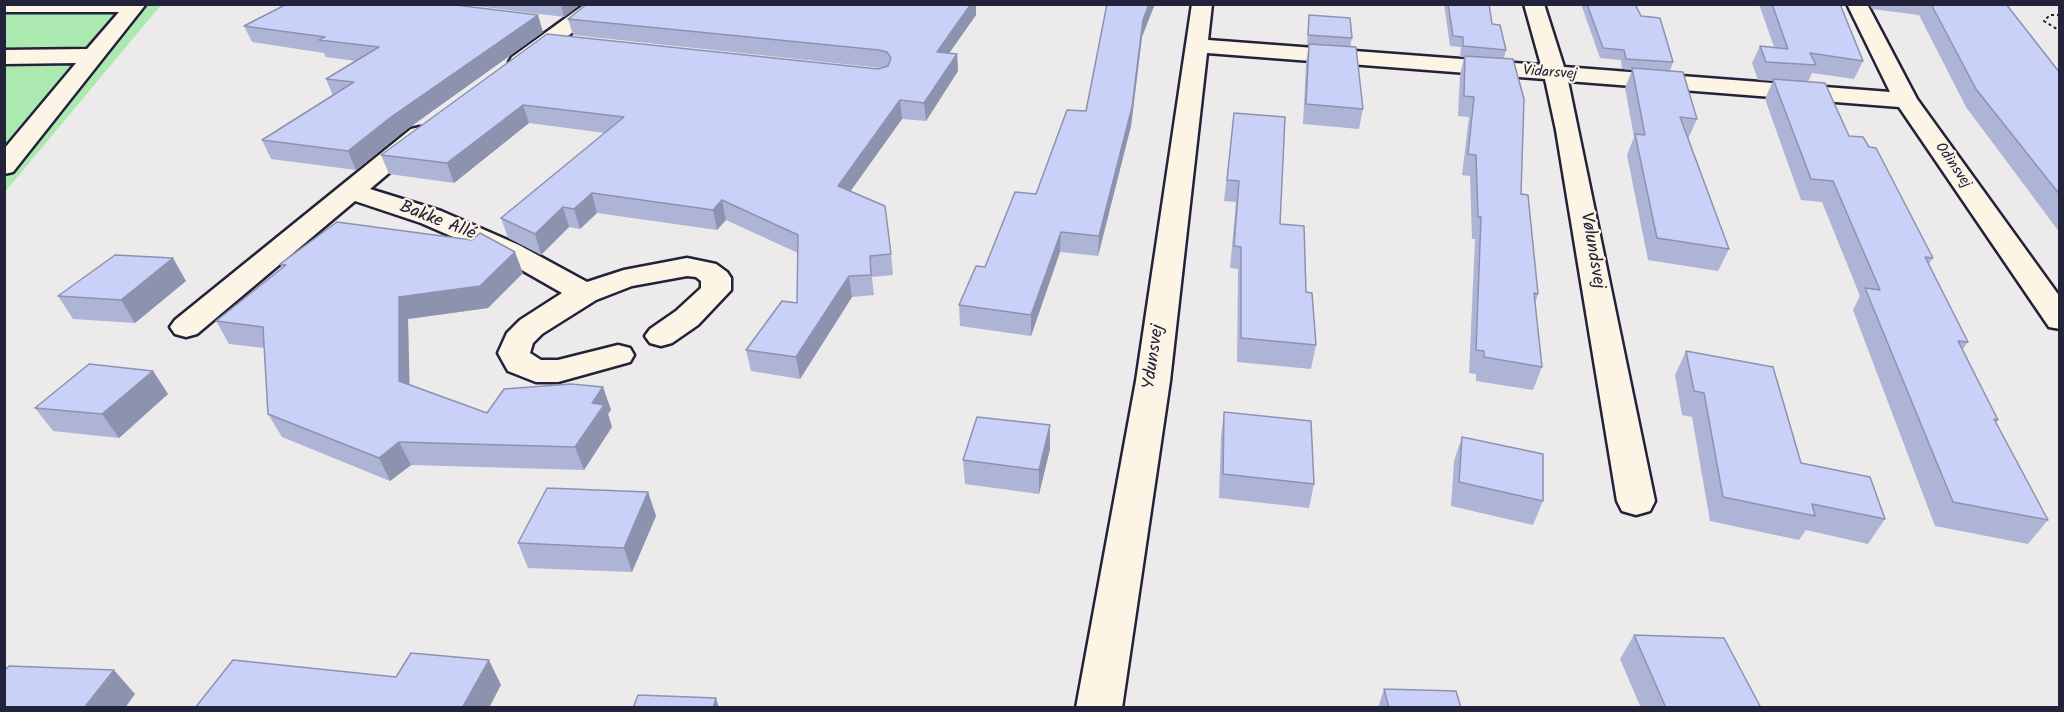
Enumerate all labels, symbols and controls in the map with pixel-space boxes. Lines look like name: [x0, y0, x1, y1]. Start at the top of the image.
street label: Vidarsvej: [1522, 63, 1578, 85]
street label: Odinsvej: [1930, 140, 1974, 192]
street label: Bakke Allé: [396, 198, 478, 246]
street label: Vølundsvej: [1574, 211, 1608, 291]
street label: Ydunsvej: [1140, 323, 1170, 391]

